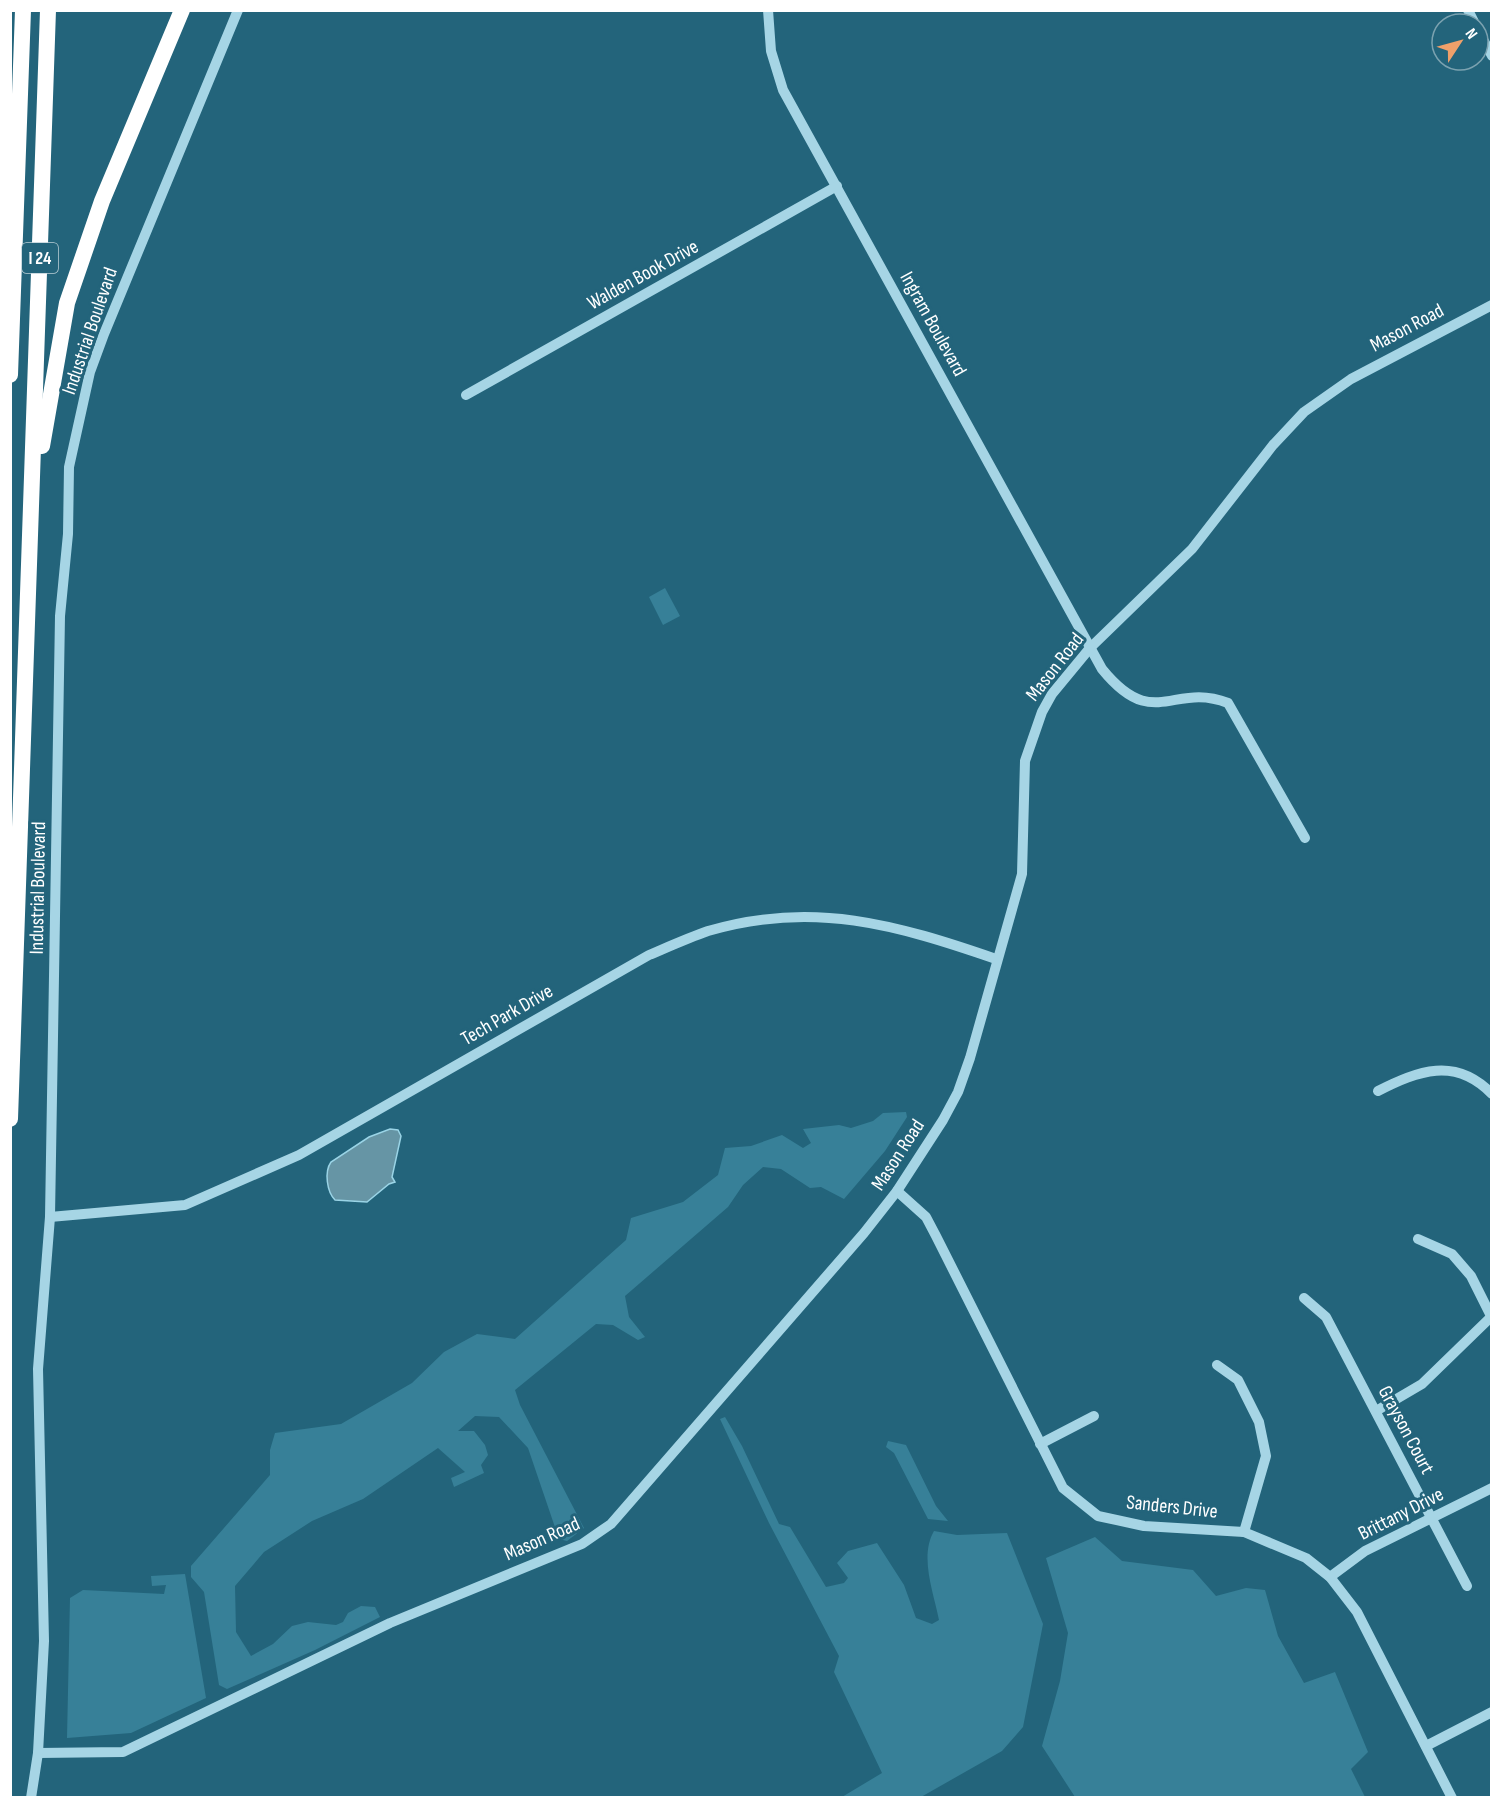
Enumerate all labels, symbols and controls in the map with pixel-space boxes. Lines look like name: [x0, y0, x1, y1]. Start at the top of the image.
north arrow: [1430, 12, 1490, 72]
text: N: [1461, 25, 1481, 43]
street label: Walden Book Drive: [583, 235, 703, 315]
road number: I 24: [22, 243, 58, 273]
street label: Industrial Boulevard: [57, 264, 123, 398]
street label: Ingram Boulevard: [894, 268, 972, 380]
street label: Mason Road: [1366, 299, 1448, 357]
street label: Mason Road: [1021, 628, 1089, 706]
street label: Industrial Boulevard: [25, 821, 51, 955]
street label: Tech Park Drive: [457, 979, 557, 1051]
street label: Mason Road: [866, 1115, 930, 1195]
street label: Grayson Court: [1373, 1382, 1439, 1478]
street label: Brittany Drive: [1354, 1482, 1448, 1546]
street label: Sanders Drive: [1125, 1490, 1219, 1524]
street label: Mason Road: [501, 1512, 583, 1566]

